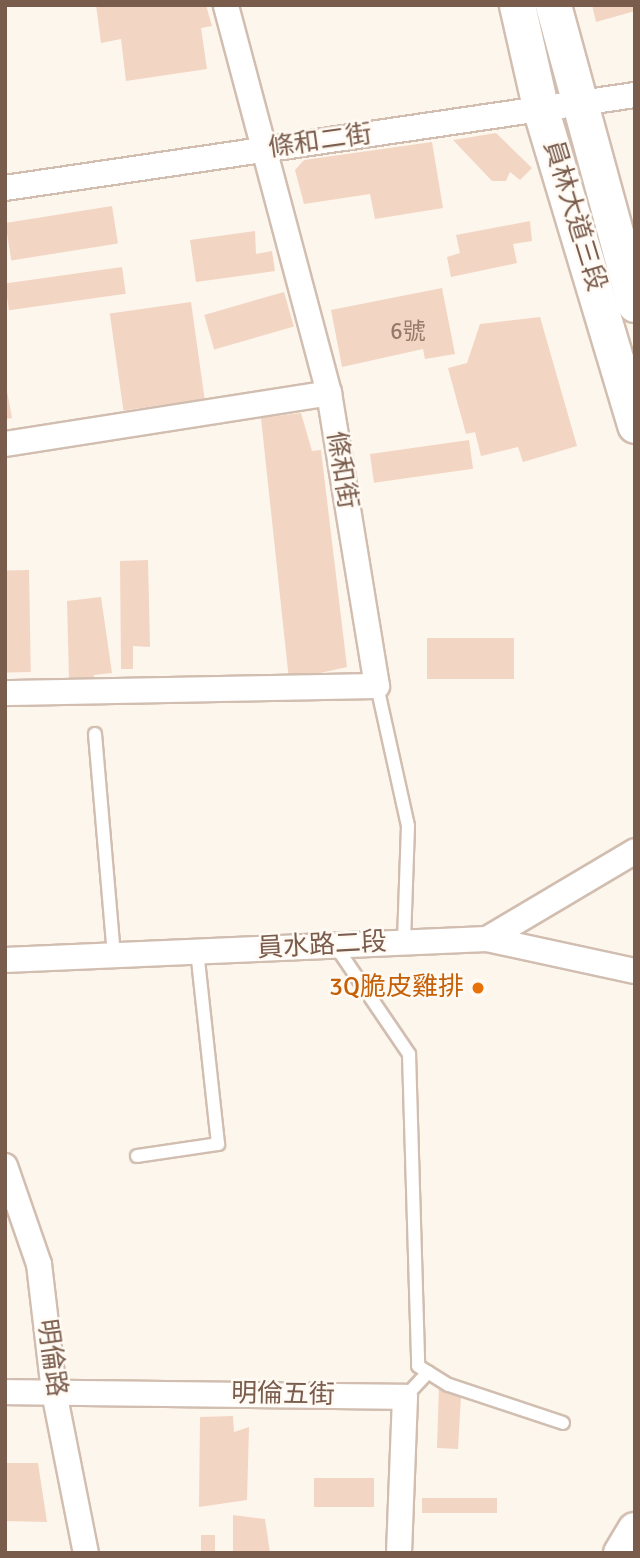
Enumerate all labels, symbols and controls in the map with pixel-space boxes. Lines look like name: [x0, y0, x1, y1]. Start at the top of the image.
street label: 條和二街: [266, 119, 374, 165]
street label: 員林大道三段: [536, 137, 612, 295]
house number: 6號: [390, 318, 426, 346]
street label: 條和街: [319, 429, 363, 511]
street label: 員水路二段: [256, 927, 388, 965]
place label: 3Q脆皮雞排: [329, 972, 464, 1004]
marker: 3Q脆皮雞排: [470, 980, 486, 996]
street label: 明倫路: [30, 1317, 72, 1399]
street label: 明倫五街: [231, 1378, 335, 1412]

